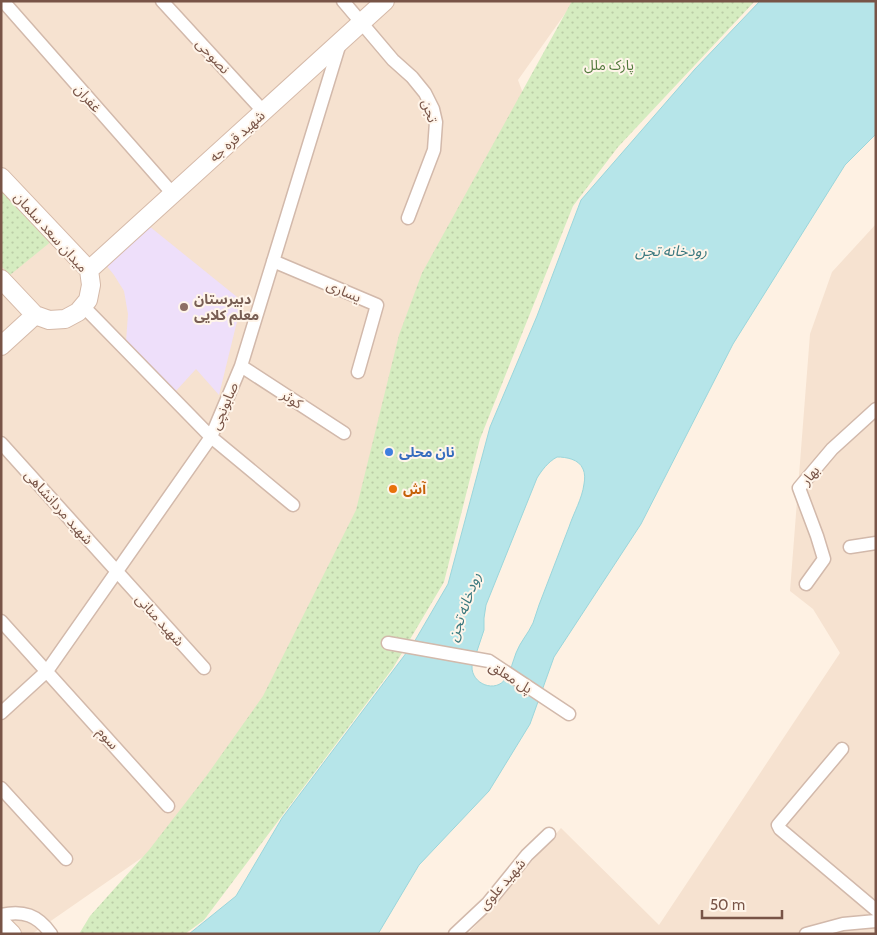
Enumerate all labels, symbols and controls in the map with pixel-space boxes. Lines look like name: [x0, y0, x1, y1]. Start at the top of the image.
street label: نصوحی: [192, 34, 234, 78]
park label: پارک ملل: [584, 56, 634, 75]
street label: غفران: [71, 80, 105, 116]
street label: تجن: [418, 97, 442, 125]
street label: شهید قره جه: [205, 106, 269, 166]
street label: میدان سعد سلمان: [10, 188, 92, 276]
water label: رودخانه تجن: [635, 242, 707, 260]
street label: یساری: [324, 276, 364, 306]
place label: دبیرستان معلم کلایی: [194, 290, 259, 326]
marker: دبیرستان معلم کلایی: [178, 301, 190, 313]
street label: صابونچی: [206, 379, 243, 433]
street label: کوثر: [277, 385, 306, 413]
place label: نان محلی: [399, 443, 455, 461]
marker: نان محلی: [383, 446, 395, 458]
street label: بهار: [796, 461, 823, 489]
street label: شهید مردانشاهی: [21, 466, 97, 548]
place label: آش: [403, 480, 426, 498]
marker: آش: [387, 483, 399, 495]
water label: رودخانه تجن: [443, 570, 485, 644]
street label: شهید منانی: [132, 590, 188, 650]
street label: پل معلق: [485, 657, 536, 698]
street label: سوم: [92, 723, 123, 754]
street label: شهید علوی: [475, 855, 529, 913]
scale bar: [702, 888, 782, 920]
text: 50 m: [710, 896, 745, 914]

